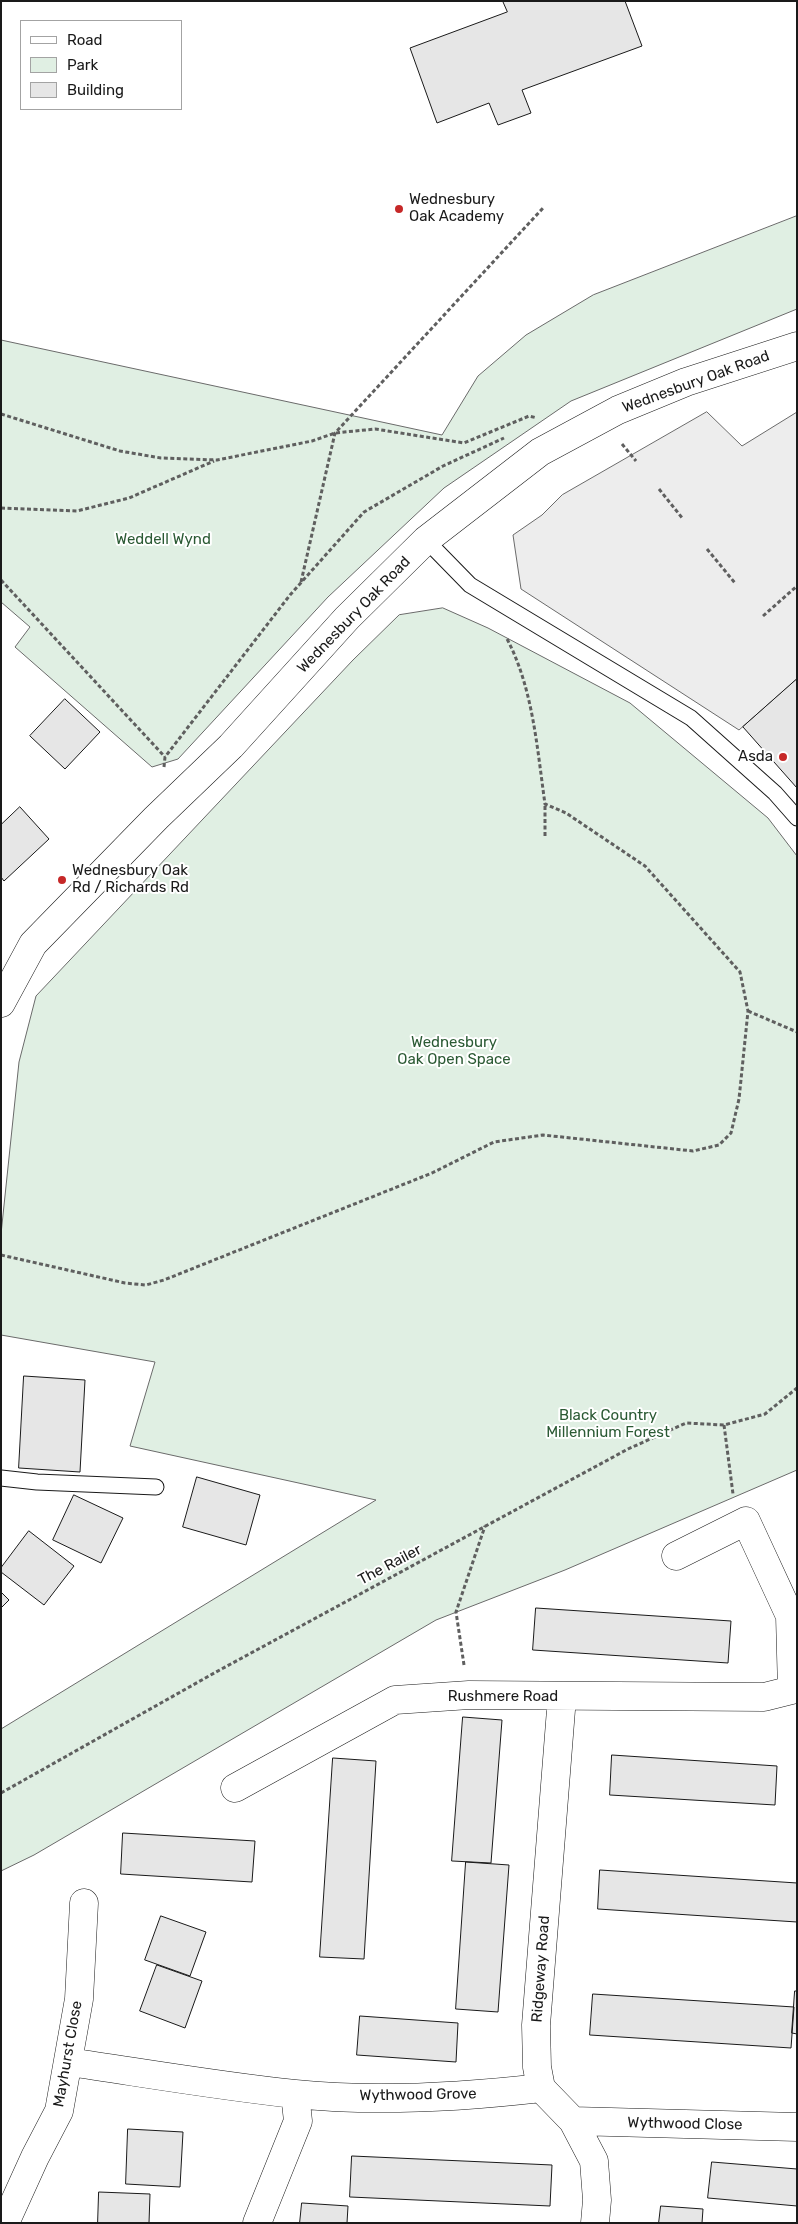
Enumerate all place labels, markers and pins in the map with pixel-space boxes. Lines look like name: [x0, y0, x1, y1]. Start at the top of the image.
place label: Wednesbury Oak Academy: [409, 191, 504, 226]
marker: Wednesbury Oak Academy: [393, 203, 405, 215]
place label: Asda: [738, 748, 773, 766]
marker: Asda: [777, 751, 789, 763]
place label: Wednesbury Oak Rd / Richards Rd: [72, 862, 189, 897]
marker: Wednesbury Oak Rd / Richards Rd: [56, 874, 68, 886]

